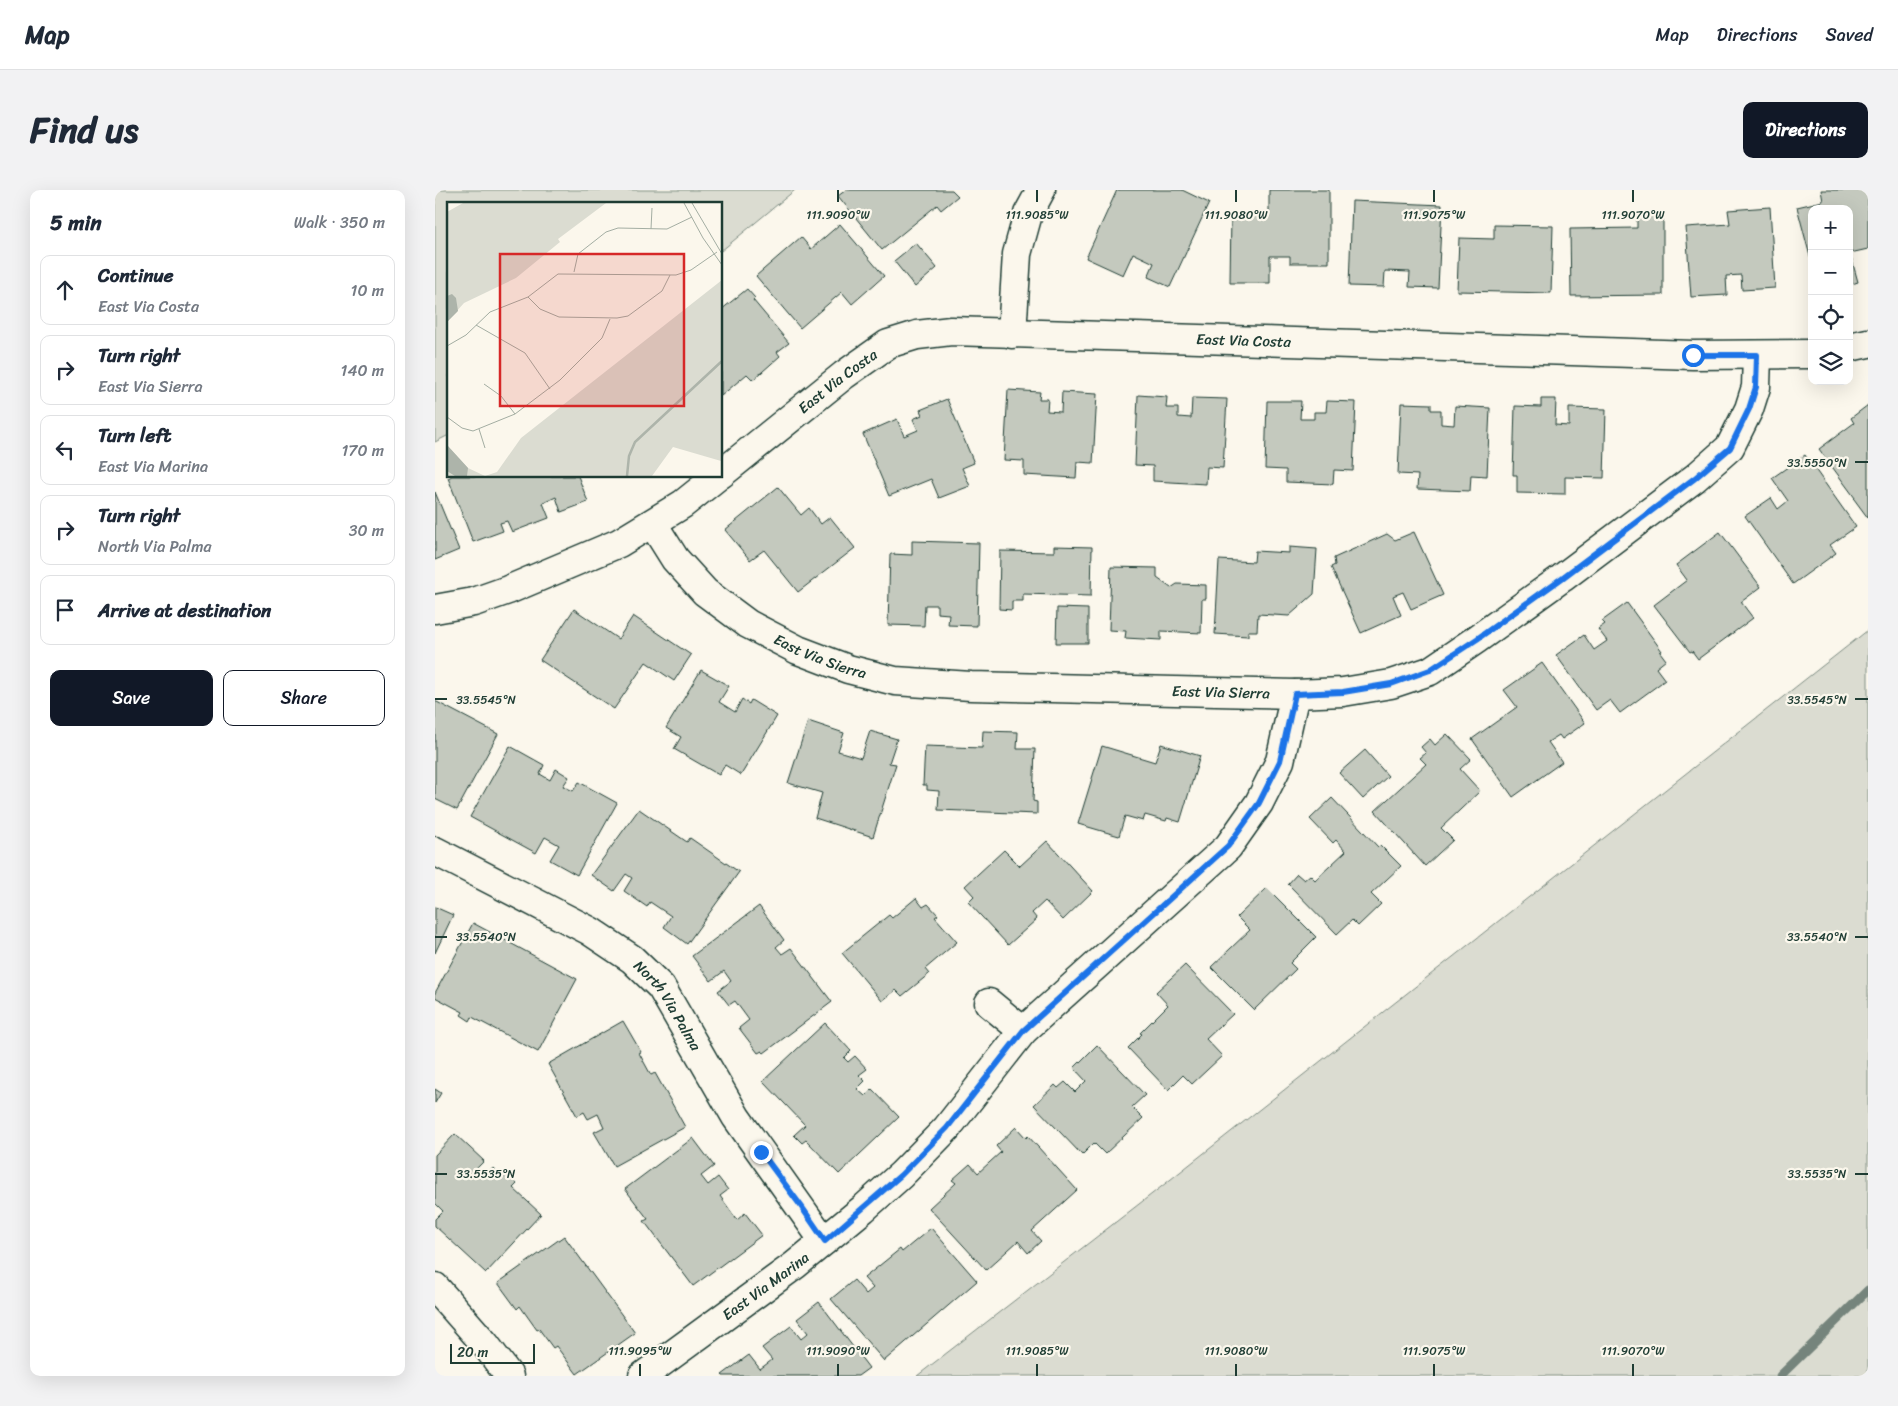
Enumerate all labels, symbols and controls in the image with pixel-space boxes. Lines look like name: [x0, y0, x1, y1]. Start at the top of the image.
text: Map: [25, 14, 69, 56]
text: Map: [1656, 19, 1689, 51]
text: Directions: [1717, 19, 1798, 51]
text: Saved: [1826, 19, 1873, 51]
text: Find us: [30, 99, 138, 161]
button: Directions: [1743, 102, 1868, 158]
inset map: [447, 202, 723, 478]
text: 5 min: [50, 204, 102, 242]
text: 111.9090°W: [806, 204, 870, 226]
text: 111.9085°W: [1006, 204, 1069, 226]
text: 111.9080°W: [1204, 204, 1268, 226]
text: 111.9075°W: [1403, 204, 1466, 226]
text: 111.9070°W: [1602, 204, 1665, 226]
map controls: [1808, 205, 1853, 385]
button: +: [1808, 205, 1853, 250]
text: Walk · 350 m: [294, 208, 385, 237]
button: −: [1808, 250, 1853, 295]
text: Continue: [98, 259, 174, 292]
icon: ahead: [51, 276, 79, 304]
text: 10 m: [351, 276, 384, 305]
text: East Via Costa: [98, 292, 199, 321]
button: locate: [1808, 295, 1853, 340]
street label: East Via Costa: [1196, 326, 1292, 355]
text: Turn right: [98, 339, 180, 372]
button: layers: [1808, 340, 1853, 385]
street label: East Via Costa: [792, 342, 883, 420]
route start: [1682, 344, 1705, 367]
icon: right: [51, 356, 79, 384]
text: 140 m: [341, 356, 384, 385]
text: East Via Sierra: [98, 372, 202, 401]
text: Turn left: [98, 419, 171, 452]
icon: left: [51, 436, 79, 464]
text: 170 m: [341, 436, 384, 465]
text: East Via Marina: [98, 452, 208, 481]
text: 33.5550°N: [1787, 452, 1848, 474]
text: Turn right: [98, 499, 180, 532]
icon: right: [51, 516, 79, 544]
text: 30 m: [349, 516, 384, 545]
text: North Via Palma: [98, 532, 212, 561]
text: Arrive at destination: [98, 594, 271, 627]
icon: arrive: [51, 596, 79, 624]
street label: East Via Sierra: [769, 627, 870, 686]
button: Save: [50, 670, 213, 726]
button: Share: [223, 670, 385, 726]
street label: East Via Sierra: [1172, 678, 1271, 706]
text: 33.5545°N: [456, 689, 517, 711]
text: 33.5545°N: [1787, 689, 1848, 711]
text: 33.5540°N: [456, 926, 517, 948]
text: 33.5540°N: [1787, 926, 1848, 948]
street label: North Via Palma: [627, 954, 708, 1056]
route end: [750, 1141, 773, 1164]
text: 33.5535°N: [457, 1163, 516, 1185]
text: 33.5535°N: [1788, 1163, 1847, 1185]
street label: East Via Marina: [716, 1245, 815, 1327]
text: 20 m: [457, 1340, 488, 1365]
text: 111.9095°W: [608, 1340, 672, 1362]
text: 111.9090°W: [806, 1340, 870, 1362]
text: 111.9085°W: [1006, 1340, 1069, 1362]
text: 111.9080°W: [1204, 1340, 1268, 1362]
text: 111.9075°W: [1403, 1340, 1466, 1362]
text: 111.9070°W: [1602, 1340, 1665, 1362]
scale bar: [450, 1341, 535, 1364]

